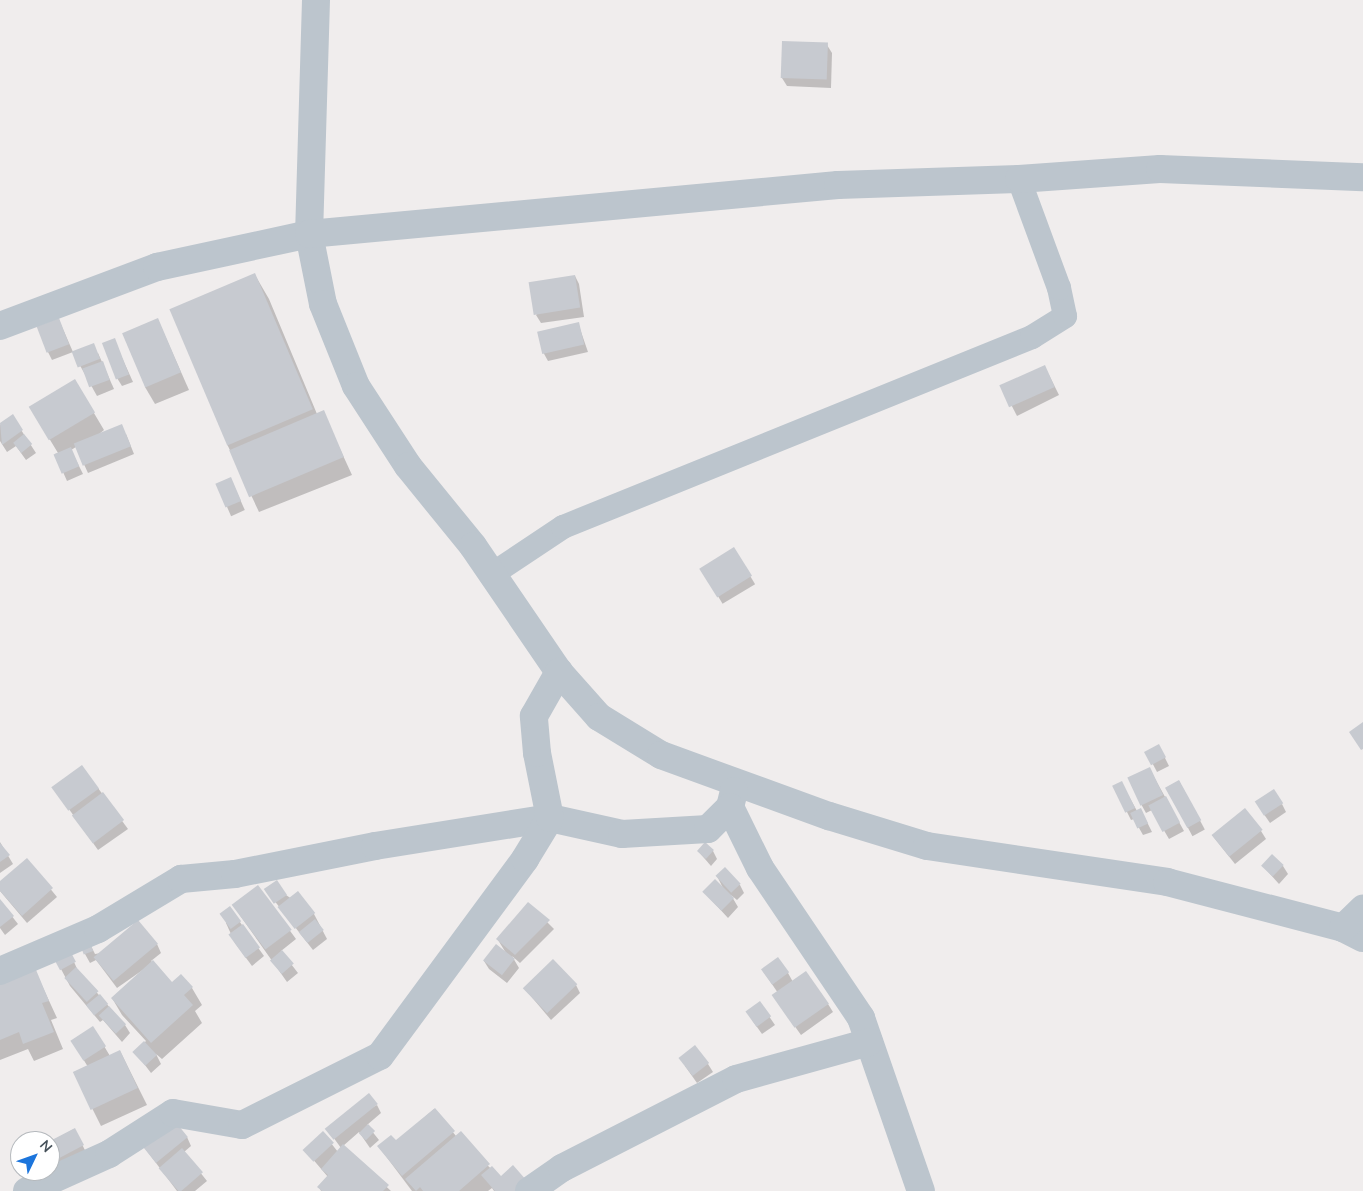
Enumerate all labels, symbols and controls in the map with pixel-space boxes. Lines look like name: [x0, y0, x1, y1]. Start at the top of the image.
north arrow: [10, 1131, 60, 1181]
text: N: [35, 1136, 56, 1157]

